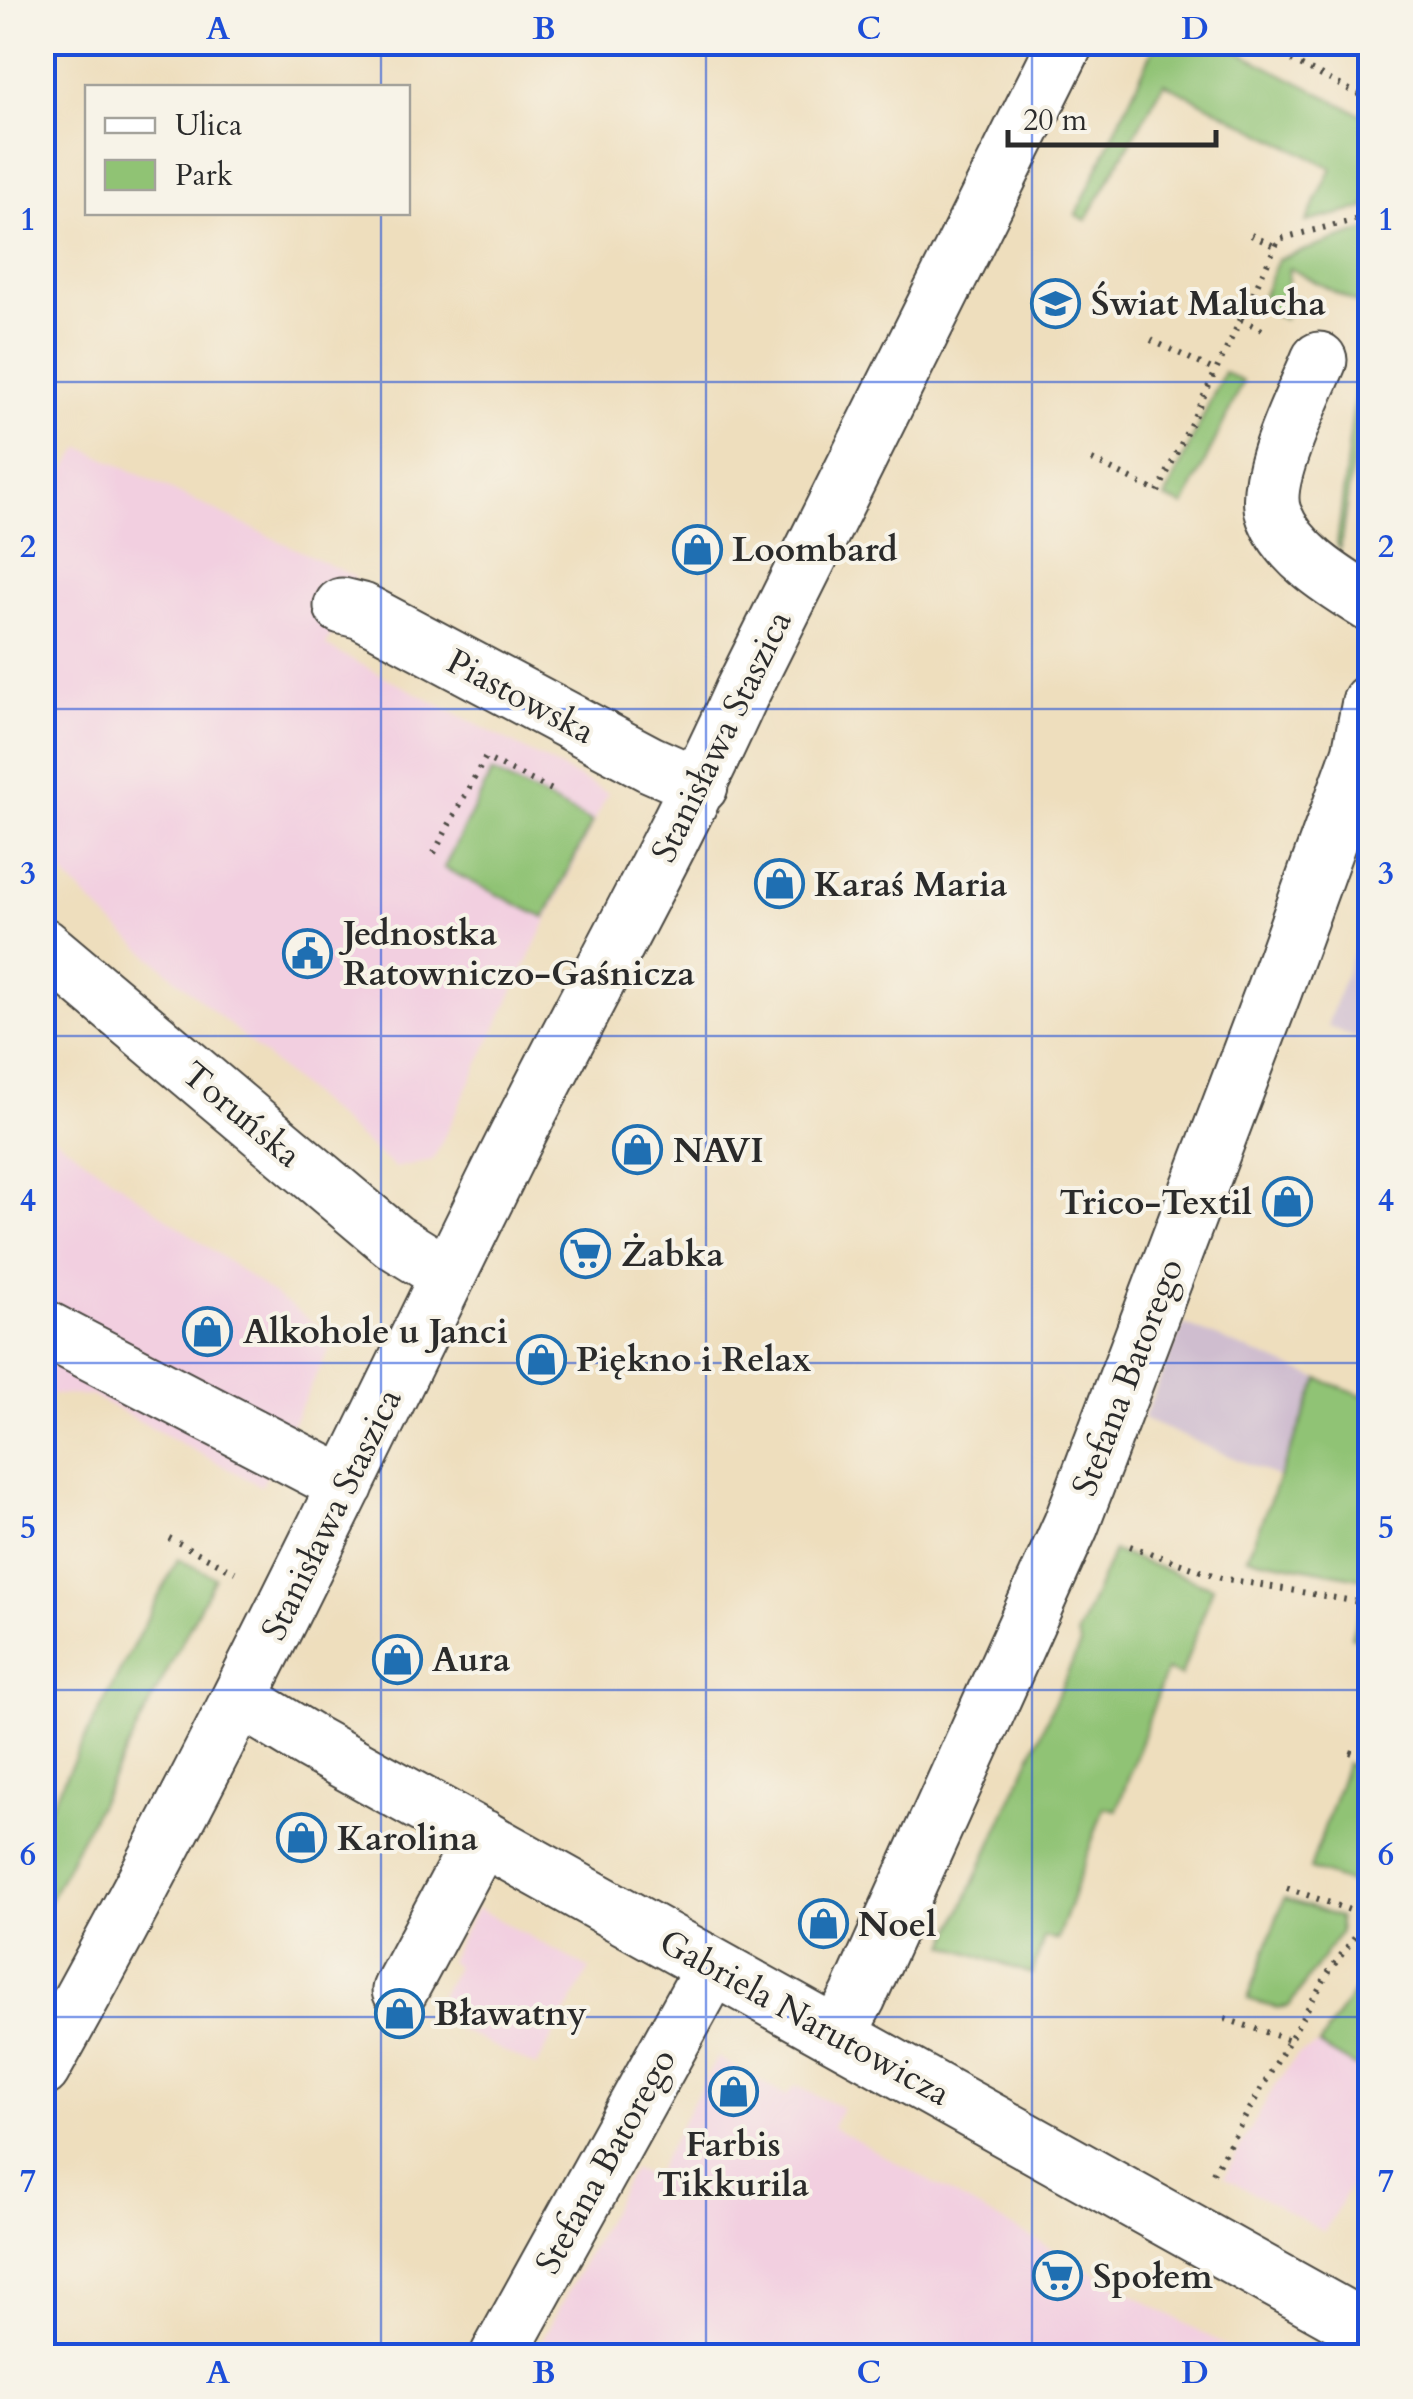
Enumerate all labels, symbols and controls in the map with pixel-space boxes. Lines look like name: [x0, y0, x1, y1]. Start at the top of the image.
text: A: [206, 7, 230, 51]
text: B: [532, 7, 556, 51]
text: C: [857, 7, 881, 51]
text: D: [1181, 7, 1209, 51]
legend: [85, 85, 410, 215]
scale bar: [1008, 85, 1216, 147]
text: 20 m: [1023, 100, 1088, 141]
text: Ulica: [175, 105, 242, 146]
text: Park: [175, 155, 233, 196]
text: 1: [20, 198, 36, 242]
text: 1: [1378, 198, 1394, 242]
school or university icon: Świat Malucha: [1030, 277, 1082, 329]
place label: Świat Malucha: [1091, 280, 1326, 328]
shop icon: Loombard: [671, 523, 723, 575]
text: 2: [20, 525, 36, 569]
text: 2: [1378, 525, 1394, 569]
place label: Loombard: [732, 526, 898, 574]
street label: Stanisława Staszica: [640, 603, 804, 870]
street label: Piastowska: [438, 638, 603, 756]
text: 3: [20, 852, 36, 896]
text: 3: [1378, 852, 1394, 896]
shop icon: Karaś Maria: [753, 858, 805, 910]
place label: Karaś Maria: [814, 861, 1007, 909]
place label: Jednostka Ratowniczo-Gaśnicza: [338, 910, 695, 998]
public building icon: Jednostka Ratowniczo-Gaśnicza: [282, 927, 334, 979]
street label: Toruńska: [172, 1051, 311, 1179]
shop icon: NAVI: [612, 1124, 664, 1176]
place label: NAVI: [673, 1127, 764, 1175]
shop icon: Trico-Textil: [1261, 1176, 1313, 1228]
text: 4: [20, 1179, 36, 1223]
place label: Trico-Textil: [1059, 1179, 1252, 1227]
text: 4: [1378, 1179, 1394, 1223]
supermarket icon: Żabka: [560, 1228, 612, 1280]
place label: Żabka: [621, 1231, 724, 1279]
street label: Stefana Batorego: [1061, 1252, 1195, 1503]
shop icon: Alkohole u Janci: [182, 1305, 234, 1357]
place label: Alkohole u Janci: [243, 1308, 508, 1356]
shop icon: Piękno i Relax: [515, 1333, 567, 1385]
place label: Piękno i Relax: [576, 1336, 811, 1384]
street label: Stanisława Staszica: [250, 1381, 414, 1648]
text: 5: [20, 1506, 36, 1550]
text: 5: [1378, 1506, 1394, 1550]
shop icon: Aura: [371, 1633, 423, 1685]
place label: Aura: [432, 1636, 510, 1684]
shop icon: Karolina: [276, 1812, 328, 1864]
place label: Karolina: [337, 1815, 478, 1863]
text: 6: [20, 1833, 36, 1877]
text: 6: [1378, 1833, 1394, 1877]
shop icon: Noel: [797, 1898, 849, 1950]
place label: Noel: [858, 1901, 936, 1949]
street label: Gabriela Narutowicza: [651, 1918, 958, 2118]
shop icon: Bławatny: [373, 1987, 425, 2039]
place label: Bławatny: [434, 1990, 587, 2038]
street label: Stefana Batorego: [524, 2040, 688, 2283]
shop icon: Farbis Tikkurila: [707, 2066, 759, 2118]
place label: Farbis Tikkurila: [657, 2121, 809, 2209]
text: 7: [20, 2160, 36, 2204]
text: 7: [1378, 2160, 1394, 2204]
supermarket icon: Społem: [1032, 2250, 1084, 2302]
place label: Społem: [1093, 2253, 1213, 2301]
text: A: [206, 2351, 230, 2395]
text: B: [532, 2351, 556, 2395]
text: C: [857, 2351, 881, 2395]
text: D: [1181, 2351, 1209, 2395]

